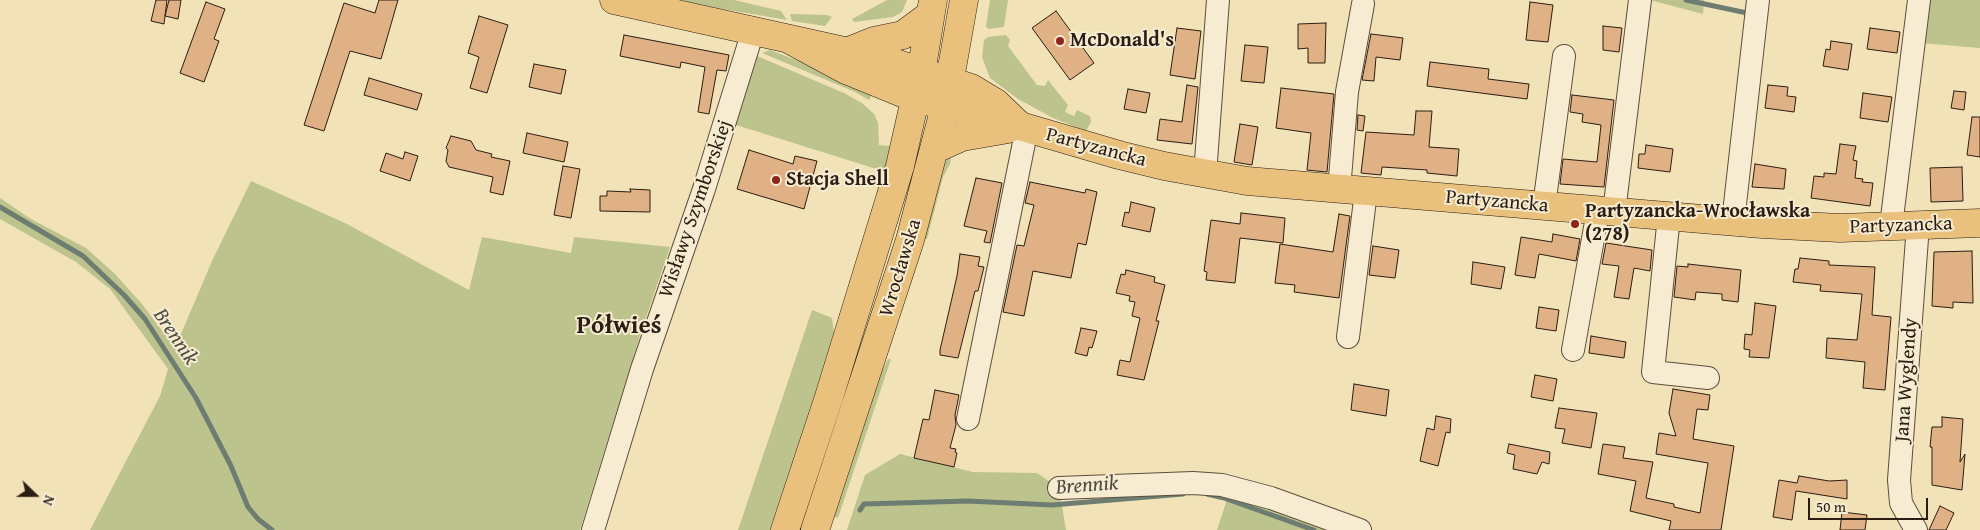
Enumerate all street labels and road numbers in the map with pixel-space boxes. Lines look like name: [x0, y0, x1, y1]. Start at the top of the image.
street label: Wisławy Szymborskiej: [654, 117, 738, 301]
street label: Partyzancka: [1043, 123, 1149, 173]
street label: Partyzancka: [1445, 186, 1549, 218]
street label: Partyzancka: [1849, 212, 1953, 240]
street label: Wrocławska: [875, 216, 927, 320]
street label: Jana Wyglendy: [1891, 317, 1923, 443]

